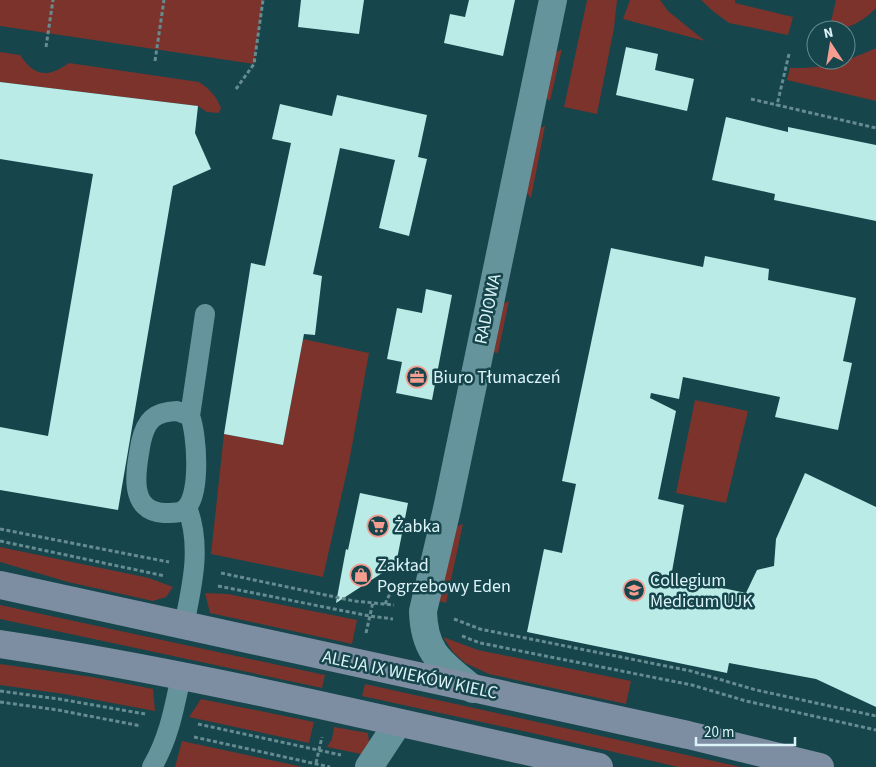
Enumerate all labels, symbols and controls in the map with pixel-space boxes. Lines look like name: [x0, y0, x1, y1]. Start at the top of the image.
north arrow: [806, 20, 856, 70]
text: N: [822, 23, 835, 44]
street label: RADIOWA: [468, 271, 508, 347]
office icon: Biuro Tłumaczeń: [405, 365, 429, 389]
place label: Biuro Tłumaczeń: [433, 365, 560, 390]
supermarket icon: Żabka: [366, 514, 390, 538]
place label: Żabka: [394, 514, 440, 539]
place label: Zakład Pogrzebowy Eden: [377, 553, 511, 599]
shop icon: Zakład Pogrzebowy Eden: [349, 563, 373, 587]
place label: Collegium Medicum UJK: [650, 568, 753, 614]
school or university icon: Collegium Medicum UJK: [622, 578, 646, 602]
street label: ALEJA IX WIEKÓW KIELC: [320, 644, 500, 706]
scale bar: [696, 714, 795, 746]
text: 20 m: [704, 722, 734, 743]

